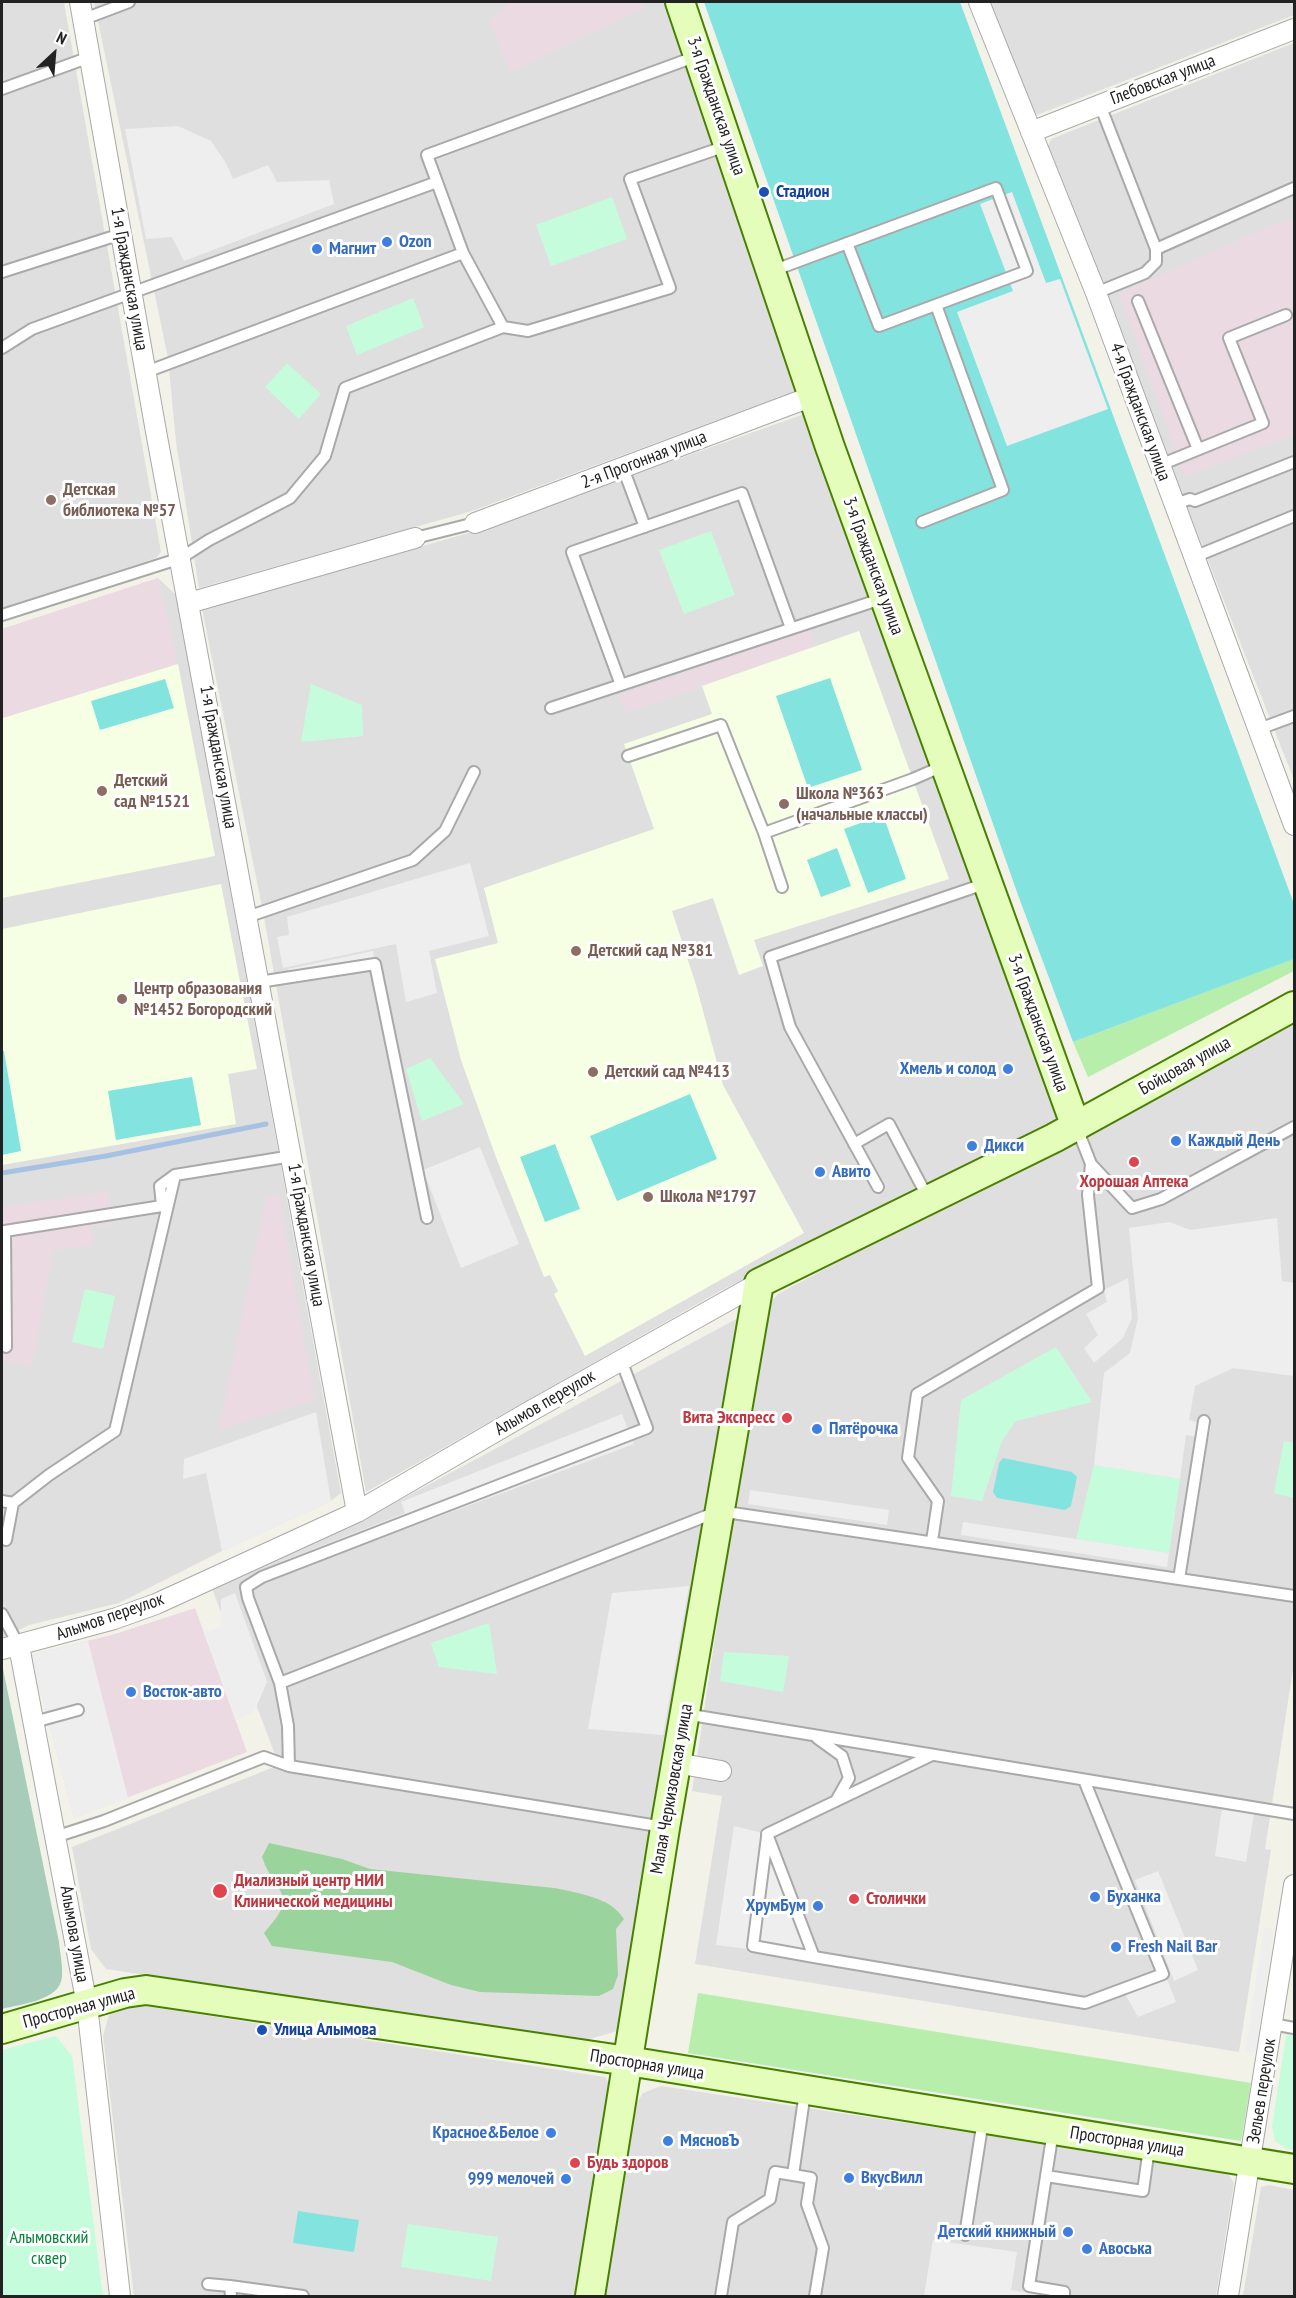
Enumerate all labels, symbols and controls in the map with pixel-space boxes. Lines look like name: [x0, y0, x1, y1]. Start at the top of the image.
north arrow: [24, 24, 84, 84]
text: N: [54, 27, 70, 49]
street label: 3-я Гражданская улица: [682, 34, 750, 178]
street label: Глебовская улица: [1107, 50, 1219, 110]
place label: Стадион: [776, 181, 829, 203]
marker: Стадион: [757, 185, 771, 199]
street label: 1-я Гражданская улица: [106, 206, 152, 352]
place label: Ozon: [399, 231, 432, 253]
marker: Ozon: [380, 235, 394, 249]
place label: Магнит: [329, 238, 376, 260]
marker: Магнит: [310, 242, 324, 256]
street label: 4-я Гражданская улица: [1105, 340, 1175, 484]
street label: 2-я Прогонная улица: [578, 426, 710, 494]
place label: Детская библиотека №57: [63, 479, 176, 522]
marker: Детская библиотека №57: [44, 493, 58, 507]
street label: 3-я Гражданская улица: [838, 494, 908, 638]
street label: 1-я Гражданская улица: [195, 684, 241, 830]
place label: Детский сад №1521: [114, 770, 190, 812]
place label: Школа №363 (начальные классы): [796, 783, 928, 826]
marker: Детский сад №1521: [95, 784, 109, 798]
marker: Школа №363 (начальные классы): [777, 797, 791, 811]
place label: Детский сад №381: [588, 940, 713, 962]
marker: Детский сад №381: [569, 944, 583, 958]
street label: 3-я Гражданская улица: [1003, 951, 1073, 1095]
place label: Центр образования №1452 Богородский: [134, 978, 272, 1020]
marker: Центр образования №1452 Богородский: [115, 992, 129, 1006]
street label: Бойцовая улица: [1135, 1032, 1235, 1100]
place label: Хмель и солод: [900, 1058, 996, 1080]
place label: Детский сад №413: [605, 1061, 730, 1083]
marker: Хмель и солод: [1001, 1062, 1015, 1076]
marker: Детский сад №413: [586, 1065, 600, 1079]
place label: Каждый День: [1188, 1130, 1280, 1152]
marker: Каждый День: [1169, 1134, 1183, 1148]
place label: Дикси: [984, 1135, 1024, 1157]
marker: Дикси: [965, 1139, 979, 1153]
marker: Хорошая Аптека: [1127, 1155, 1141, 1169]
place label: Авито: [832, 1161, 871, 1183]
street label: 1-я Гражданская улица: [283, 1162, 329, 1308]
marker: Авито: [813, 1165, 827, 1179]
place label: Хорошая Аптека: [1080, 1171, 1188, 1193]
place label: Школа №1797: [660, 1186, 757, 1208]
marker: Школа №1797: [641, 1190, 655, 1204]
street label: Алымов переулок: [491, 1366, 599, 1440]
place label: Вита Экспресс: [683, 1407, 775, 1429]
marker: Вита Экспресс: [780, 1411, 794, 1425]
place label: Пятёрочка: [829, 1418, 898, 1440]
marker: Пятёрочка: [810, 1422, 824, 1436]
street label: Алымов переулок: [53, 1588, 167, 1646]
place label: Восток-авто: [143, 1681, 222, 1703]
marker: Восток-авто: [124, 1685, 138, 1699]
street label: Малая Черкизовская улица: [646, 1702, 698, 1876]
place label: Диализный центр НИИ Клинической медицины: [234, 1870, 393, 1912]
marker: Диализный центр НИИ Клинической медицины: [211, 1882, 229, 1900]
street label: Алымова улица: [55, 1884, 93, 1984]
place label: Буханка: [1107, 1886, 1161, 1908]
place label: Столички: [866, 1888, 926, 1910]
marker: Буханка: [1088, 1890, 1102, 1904]
marker: Столички: [847, 1892, 861, 1906]
place label: ХрумБум: [746, 1895, 806, 1917]
marker: ХрумБум: [811, 1899, 825, 1913]
place label: Fresh Nail Bar: [1128, 1936, 1217, 1958]
marker: Fresh Nail Bar: [1109, 1940, 1123, 1954]
street label: Просторная улица: [21, 1983, 137, 2033]
place label: Улица Алымова: [274, 2019, 377, 2041]
marker: Улица Алымова: [255, 2023, 269, 2037]
street label: Зельев переулок: [1243, 2037, 1281, 2145]
street label: Просторная улица: [588, 2045, 706, 2085]
place label: Красное&Белое: [432, 2122, 539, 2144]
street label: Просторная улица: [1068, 2122, 1186, 2162]
marker: Красное&Белое: [544, 2126, 558, 2140]
place label: МясновЪ: [680, 2130, 739, 2152]
marker: МясновЪ: [661, 2134, 675, 2148]
place label: Будь здоров: [587, 2152, 669, 2174]
marker: Будь здоров: [568, 2156, 582, 2170]
place label: ВкусВилл: [861, 2167, 923, 2189]
place label: 999 мелочей: [468, 2168, 554, 2190]
marker: ВкусВилл: [842, 2171, 856, 2185]
marker: 999 мелочей: [559, 2172, 573, 2186]
place label: Детский книжный: [938, 2221, 1056, 2243]
marker: Детский книжный: [1061, 2225, 1075, 2239]
park label: Алымовский сквер: [10, 2227, 88, 2270]
place label: Авоська: [1099, 2238, 1152, 2260]
marker: Авоська: [1080, 2242, 1094, 2256]

